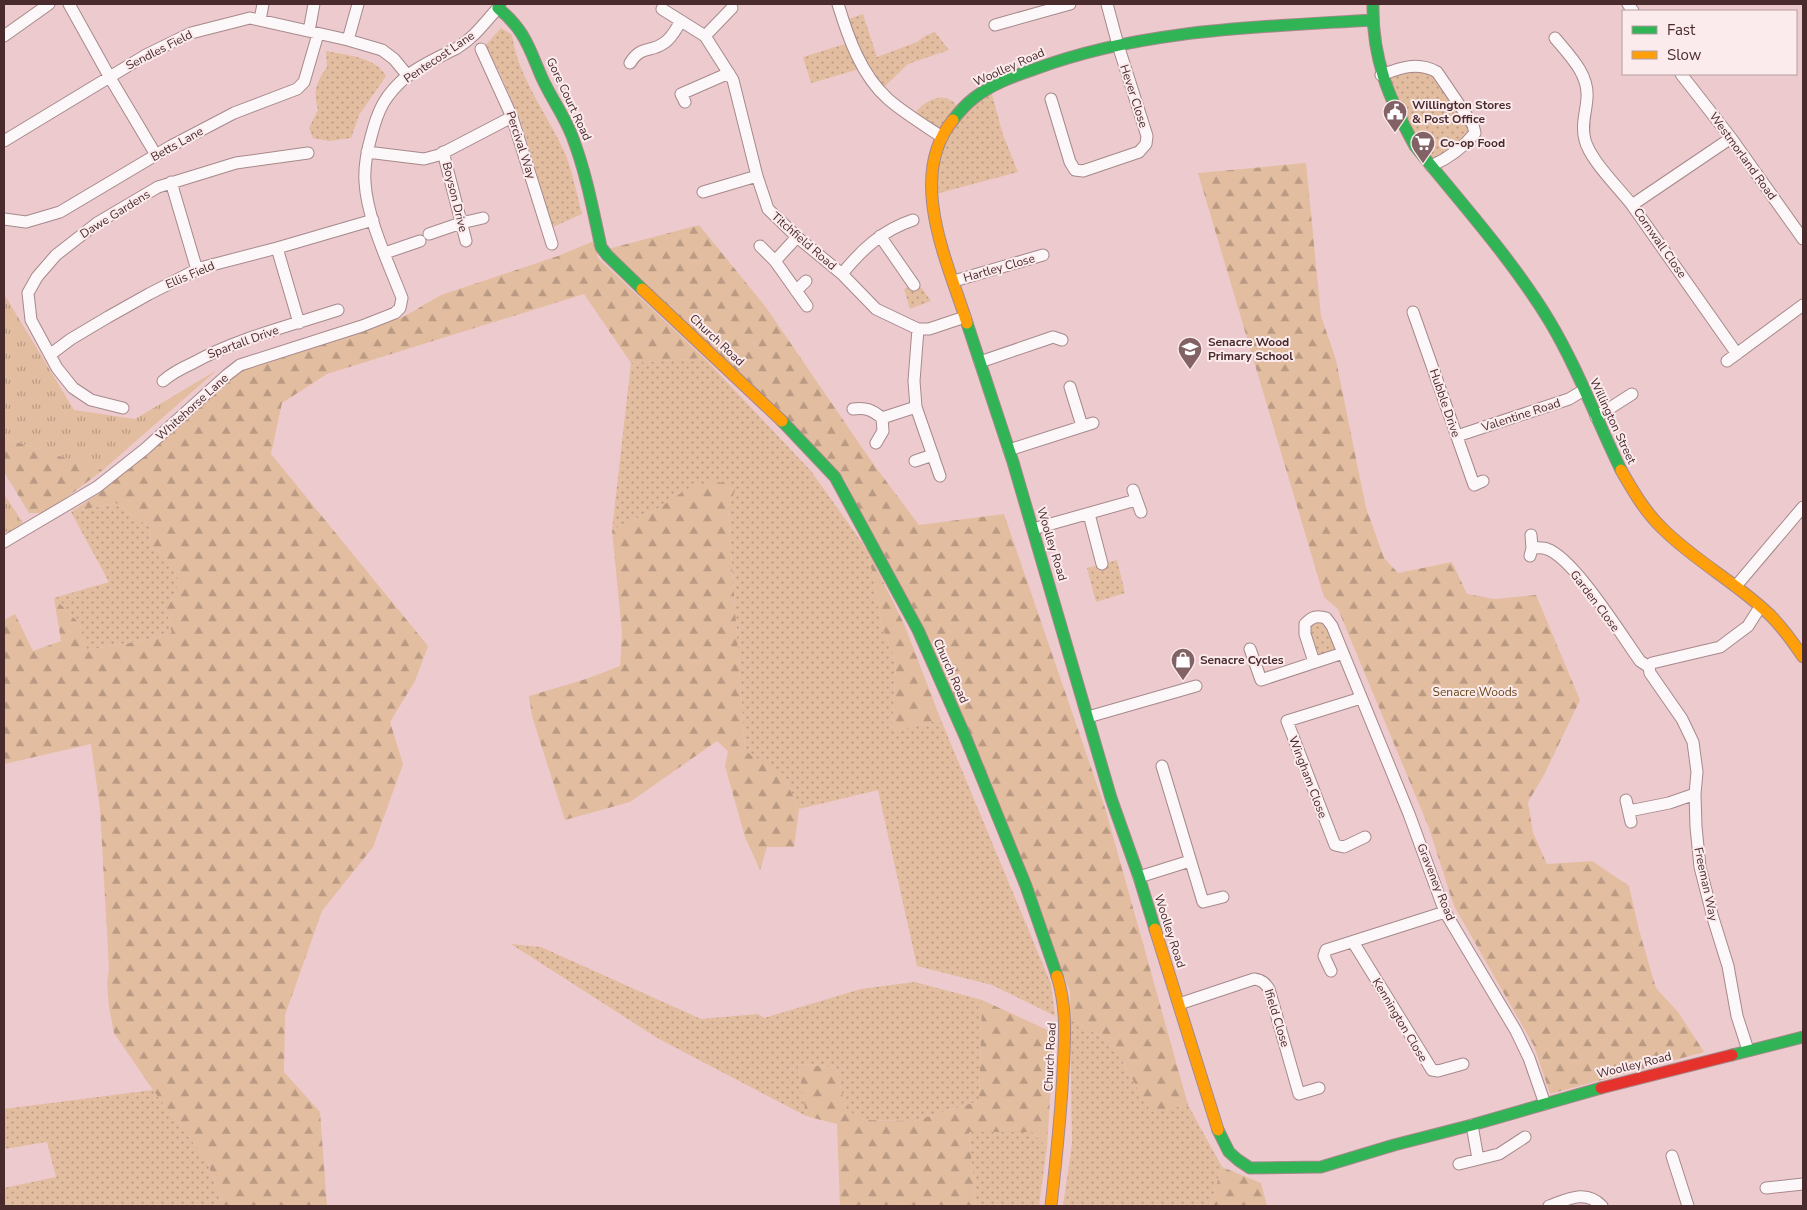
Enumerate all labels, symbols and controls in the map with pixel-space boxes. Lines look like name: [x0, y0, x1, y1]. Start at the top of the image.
legend: [1622, 10, 1797, 75]
text: Fast: [1667, 20, 1696, 40]
street label: Sendles Field: [123, 26, 195, 74]
street label: Pentecost Lane: [400, 27, 478, 87]
street label: Woolley Road: [971, 44, 1047, 90]
text: Slow: [1667, 45, 1702, 65]
street label: Gore Court Road: [543, 55, 595, 143]
street label: Hever Close: [1116, 62, 1152, 130]
place label: Willington Stores & Post Office: [1412, 97, 1511, 127]
public building icon: Willington Stores & Post Office: [1382, 99, 1408, 133]
street label: Percival Way: [503, 109, 540, 182]
street label: Westmorland Road: [1706, 109, 1780, 203]
street label: Betts Lane: [148, 123, 206, 165]
supermarket icon: Co-op Food: [1410, 130, 1436, 164]
place label: Co-op Food: [1440, 135, 1505, 151]
street label: Boyson Drive: [439, 160, 471, 234]
street label: Dawe Gardens: [77, 186, 153, 242]
street label: Cornwall Close: [1630, 205, 1690, 281]
street label: Titchfield Road: [768, 208, 840, 274]
street label: Hartley Close: [961, 250, 1037, 286]
street label: Ellis Field: [163, 257, 217, 293]
street label: Church Road: [686, 311, 748, 369]
street label: Spartall Drive: [205, 322, 281, 362]
place label: Senacre Wood Primary School: [1208, 334, 1293, 364]
school or university icon: Senacre Wood Primary School: [1177, 336, 1203, 370]
street label: Hubble Drive: [1426, 367, 1464, 439]
street label: Whitehorse Lane: [152, 370, 232, 444]
street label: Willington Street: [1586, 375, 1640, 467]
street label: Valentine Road: [1479, 395, 1562, 436]
street label: Woolley Road: [1033, 505, 1071, 583]
street label: Garden Close: [1567, 567, 1623, 635]
street label: Church Road: [930, 636, 972, 706]
shop icon: Senacre Cycles: [1170, 647, 1196, 681]
place label: Senacre Cycles: [1200, 652, 1284, 668]
park label: Senacre Woods: [1433, 684, 1518, 700]
street label: Wingham Close: [1285, 734, 1331, 820]
street label: Graveney Road: [1413, 841, 1459, 923]
street label: Freeman Way: [1690, 846, 1722, 923]
street label: Woolley Road: [1151, 892, 1189, 970]
street label: Kennington Close: [1369, 975, 1431, 1065]
street label: Ifield Close: [1261, 987, 1293, 1049]
street label: Church Road: [1040, 1022, 1060, 1092]
street label: Woolley Road: [1595, 1048, 1673, 1082]

